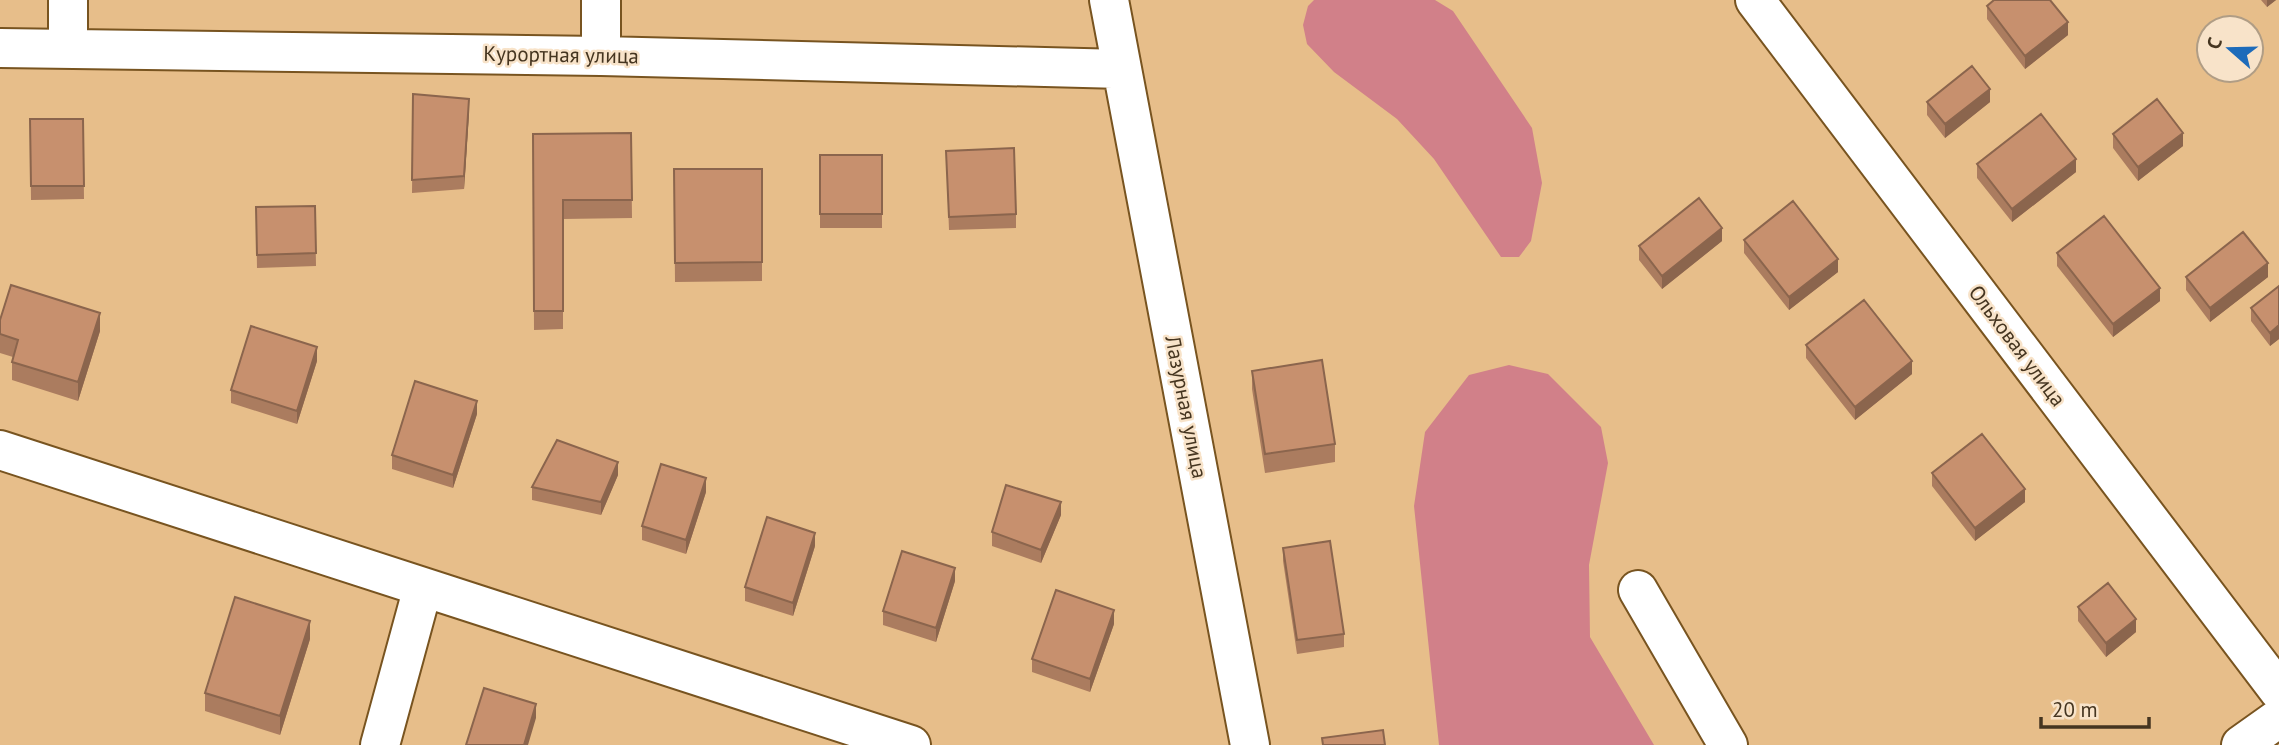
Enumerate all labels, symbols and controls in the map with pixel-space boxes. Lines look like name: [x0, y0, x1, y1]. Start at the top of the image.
north arrow: [2195, 14, 2265, 84]
text: С: [2201, 34, 2227, 52]
street label: Курортная улица: [483, 40, 639, 69]
street label: Ольховая улица: [1963, 280, 2072, 412]
street label: Лазурная улица: [1159, 332, 1214, 481]
scale bar: [2041, 686, 2150, 730]
text: 20 m: [2052, 696, 2098, 723]

